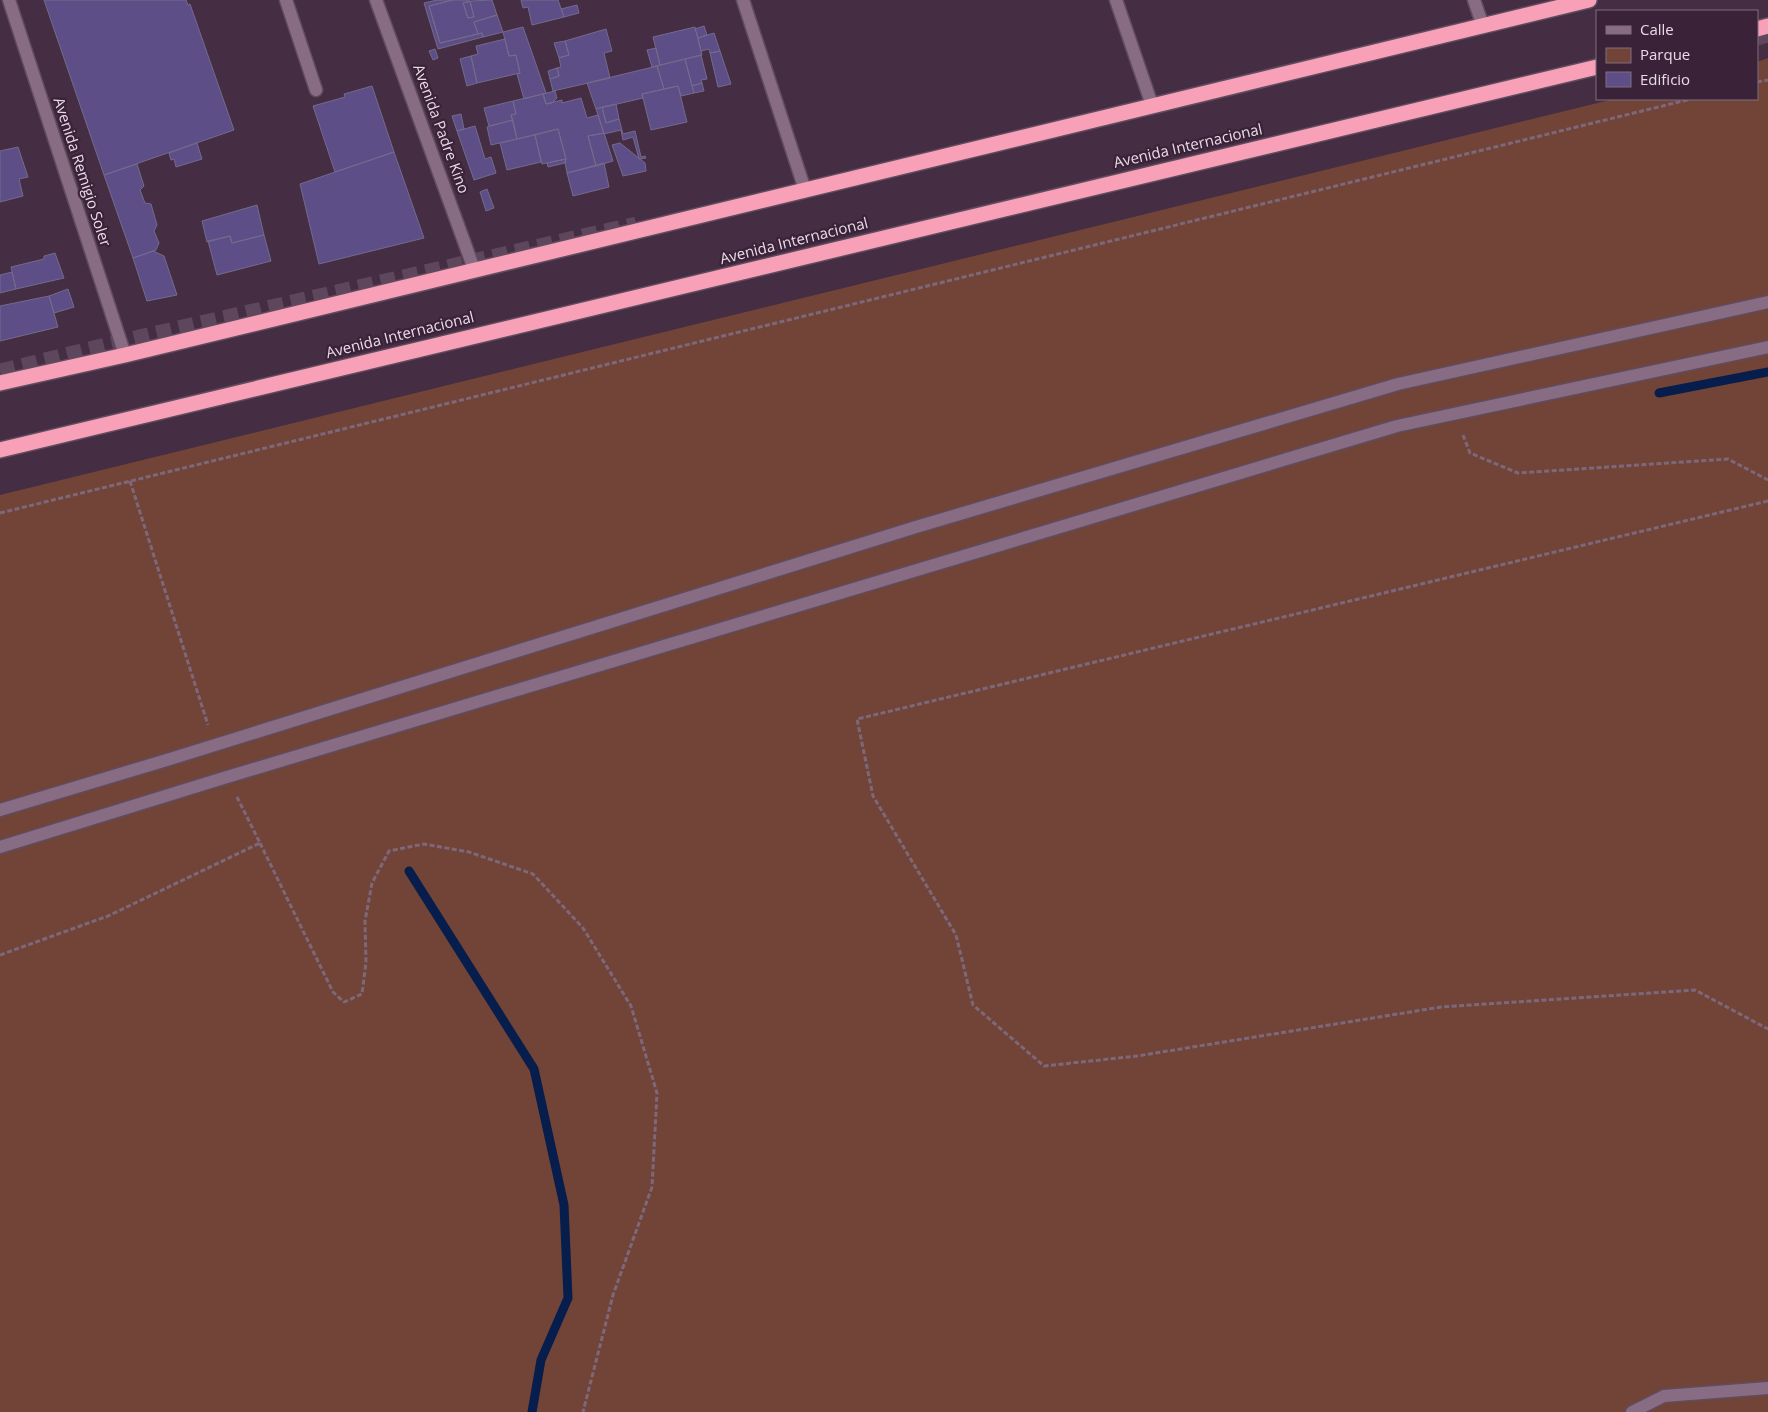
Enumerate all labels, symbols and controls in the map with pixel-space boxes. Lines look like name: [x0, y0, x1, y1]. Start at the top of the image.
legend: [1596, 10, 1758, 100]
text: Calle: [1640, 19, 1674, 39]
text: Parque: [1640, 44, 1690, 64]
street label: Avenida Padre Kino: [409, 61, 475, 196]
text: Edificio: [1640, 69, 1690, 89]
street label: Avenida Remigio Soler: [49, 95, 117, 249]
street label: Avenida Internacional: [1112, 118, 1264, 172]
street label: Avenida Internacional: [718, 212, 870, 268]
street label: Avenida Internacional: [324, 306, 476, 362]

